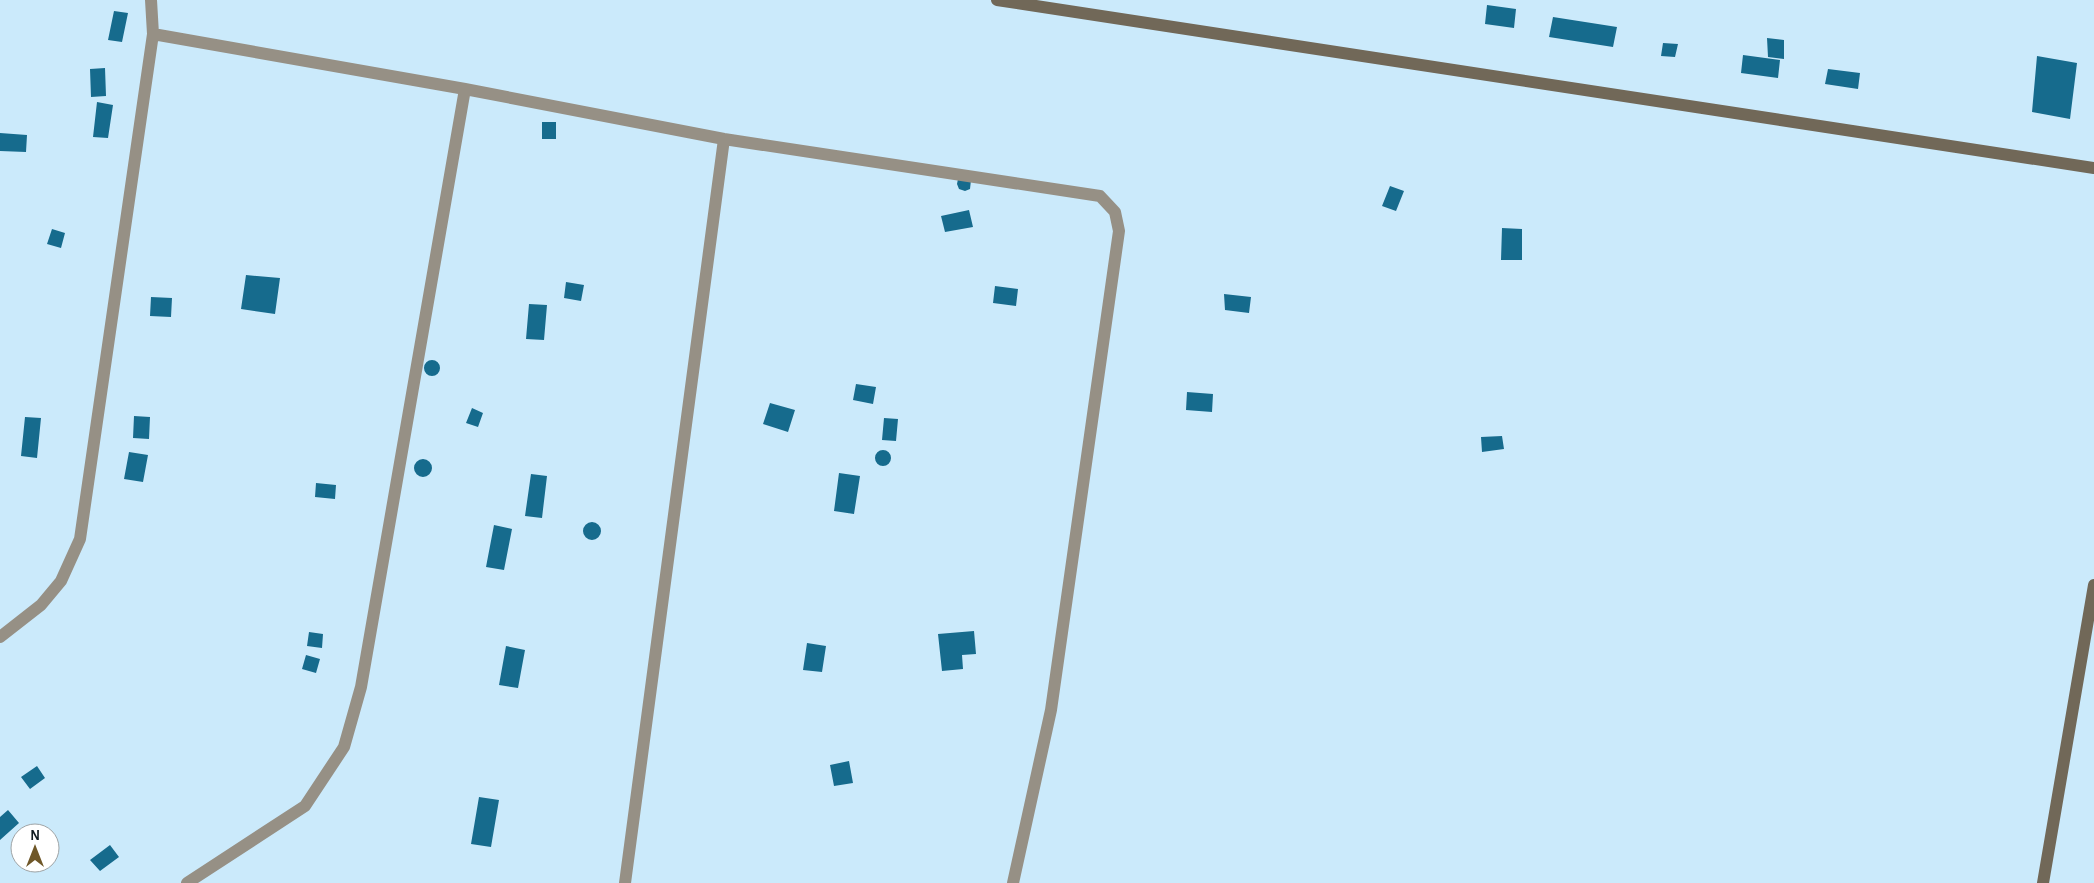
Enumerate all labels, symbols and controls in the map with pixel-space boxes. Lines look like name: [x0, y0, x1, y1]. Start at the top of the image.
north arrow: [10, 823, 60, 873]
text: N: [30, 829, 40, 843]

